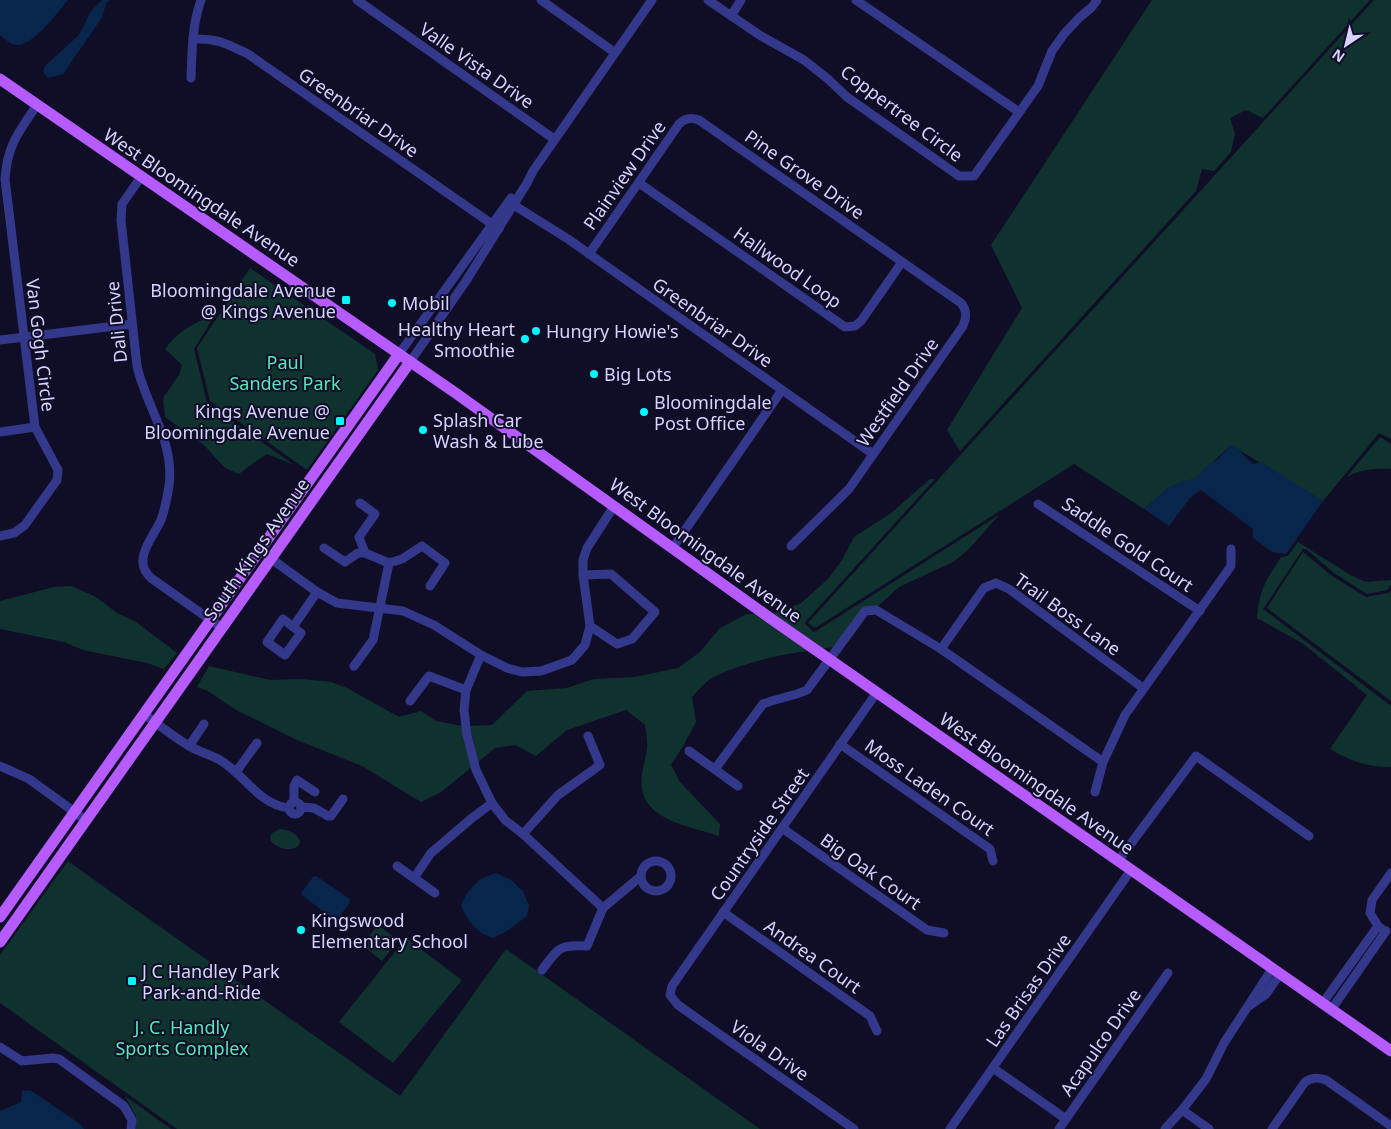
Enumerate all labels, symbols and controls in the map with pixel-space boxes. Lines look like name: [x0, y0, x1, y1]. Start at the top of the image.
street label: Valle Vista Drive: [415, 17, 539, 113]
north arrow: [1321, 20, 1371, 70]
text: N: [1328, 45, 1348, 67]
street label: Coppertree Circle: [836, 59, 968, 167]
street label: Greenbriar Drive: [294, 62, 424, 162]
street label: Plainview Drive: [577, 116, 671, 234]
street label: West Bloomingdale Avenue: [99, 122, 305, 272]
street label: Pine Grove Drive: [740, 124, 870, 224]
street label: Hallwood Loop: [729, 221, 847, 313]
street label: Greenbriar Drive: [648, 272, 778, 372]
street label: Van Gogh Circle: [21, 277, 61, 413]
place label: Bloomingdale Avenue @ Kings Avenue: [150, 278, 336, 323]
street label: Dali Drive: [100, 280, 132, 364]
place label: Mobil: [402, 291, 450, 315]
marker: Bloomingdale Avenue @ Kings Avenue: [340, 294, 352, 306]
marker: Mobil: [386, 297, 398, 309]
place label: Healthy Heart Smoothie: [398, 317, 516, 362]
place label: Hungry Howie's: [546, 319, 679, 343]
marker: Hungry Howie's: [530, 325, 542, 337]
marker: Healthy Heart Smoothie: [519, 333, 531, 345]
street label: Westfield Drive: [851, 333, 943, 451]
park label: Paul Sanders Park: [229, 350, 341, 395]
place label: Big Lots: [604, 362, 672, 386]
marker: Big Lots: [588, 368, 600, 380]
place label: Bloomingdale Post Office: [654, 390, 772, 435]
place label: Kings Avenue @ Bloomingdale Avenue: [144, 399, 330, 444]
marker: Bloomingdale Post Office: [638, 406, 650, 418]
place label: Splash Car Wash & Lube: [433, 408, 544, 453]
marker: Kings Avenue @ Bloomingdale Avenue: [334, 415, 346, 427]
marker: Splash Car Wash & Lube: [417, 424, 429, 436]
street label: West Bloomingdale Avenue: [605, 472, 807, 628]
street label: South Kings Avenue: [198, 473, 314, 625]
street label: Saddle Gold Court: [1058, 491, 1199, 597]
street label: Trail Boss Lane: [1010, 567, 1126, 661]
street label: West Bloomingdale Avenue: [935, 707, 1139, 859]
street label: Moss Laden Court: [860, 733, 1000, 841]
street label: Countryside Street: [704, 762, 814, 905]
street label: Big Oak Court: [816, 827, 927, 915]
place label: Kingswood Elementary School: [311, 908, 468, 953]
street label: Andrea Court: [760, 914, 867, 999]
marker: Kingswood Elementary School: [295, 924, 307, 936]
street label: Las Brisas Drive: [980, 929, 1076, 1051]
place label: J C Handley Park Park-and-Ride: [140, 959, 280, 1004]
marker: J C Handley Park Park-and-Ride: [126, 975, 138, 987]
street label: Acapulco Drive: [1054, 984, 1146, 1100]
street label: Viola Drive: [726, 1014, 814, 1086]
park label: J. C. Handly Sports Complex: [115, 1015, 249, 1060]

